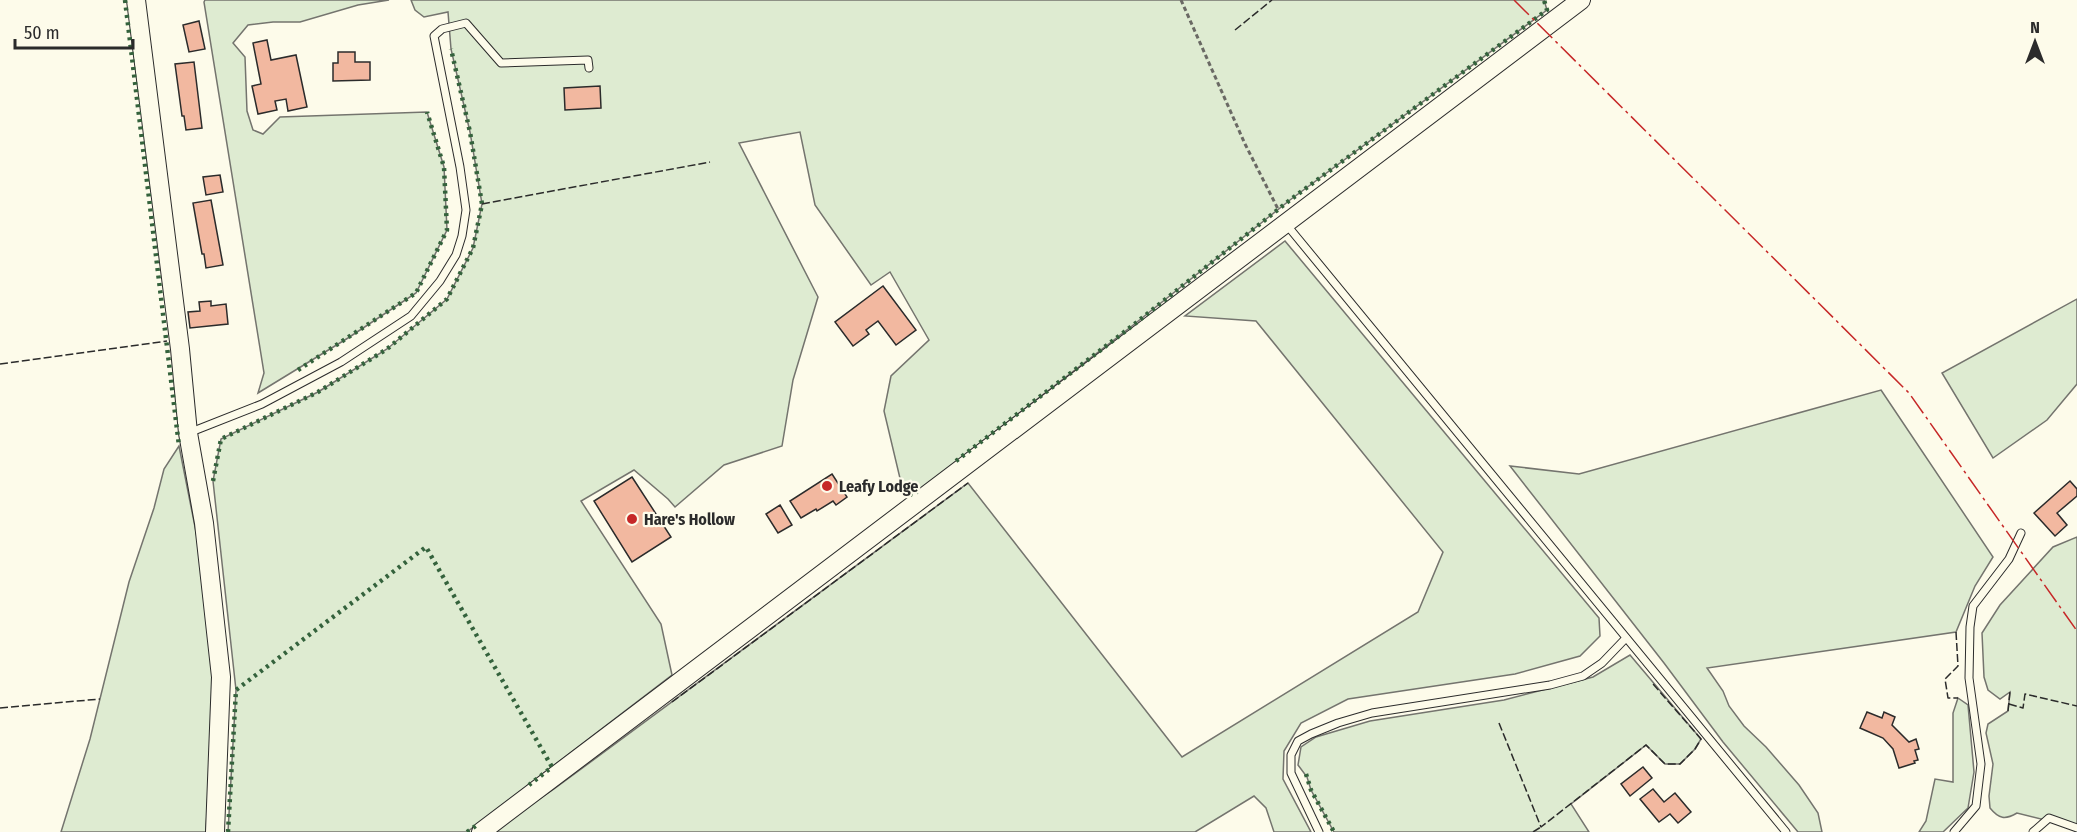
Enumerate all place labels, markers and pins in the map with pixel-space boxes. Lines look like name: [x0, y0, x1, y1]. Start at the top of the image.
place label: Leafy Lodge: [839, 477, 918, 496]
marker: Leafy Lodge: [820, 479, 834, 493]
place label: Hare's Hollow: [644, 510, 735, 529]
marker: Hare's Hollow: [625, 512, 639, 526]

